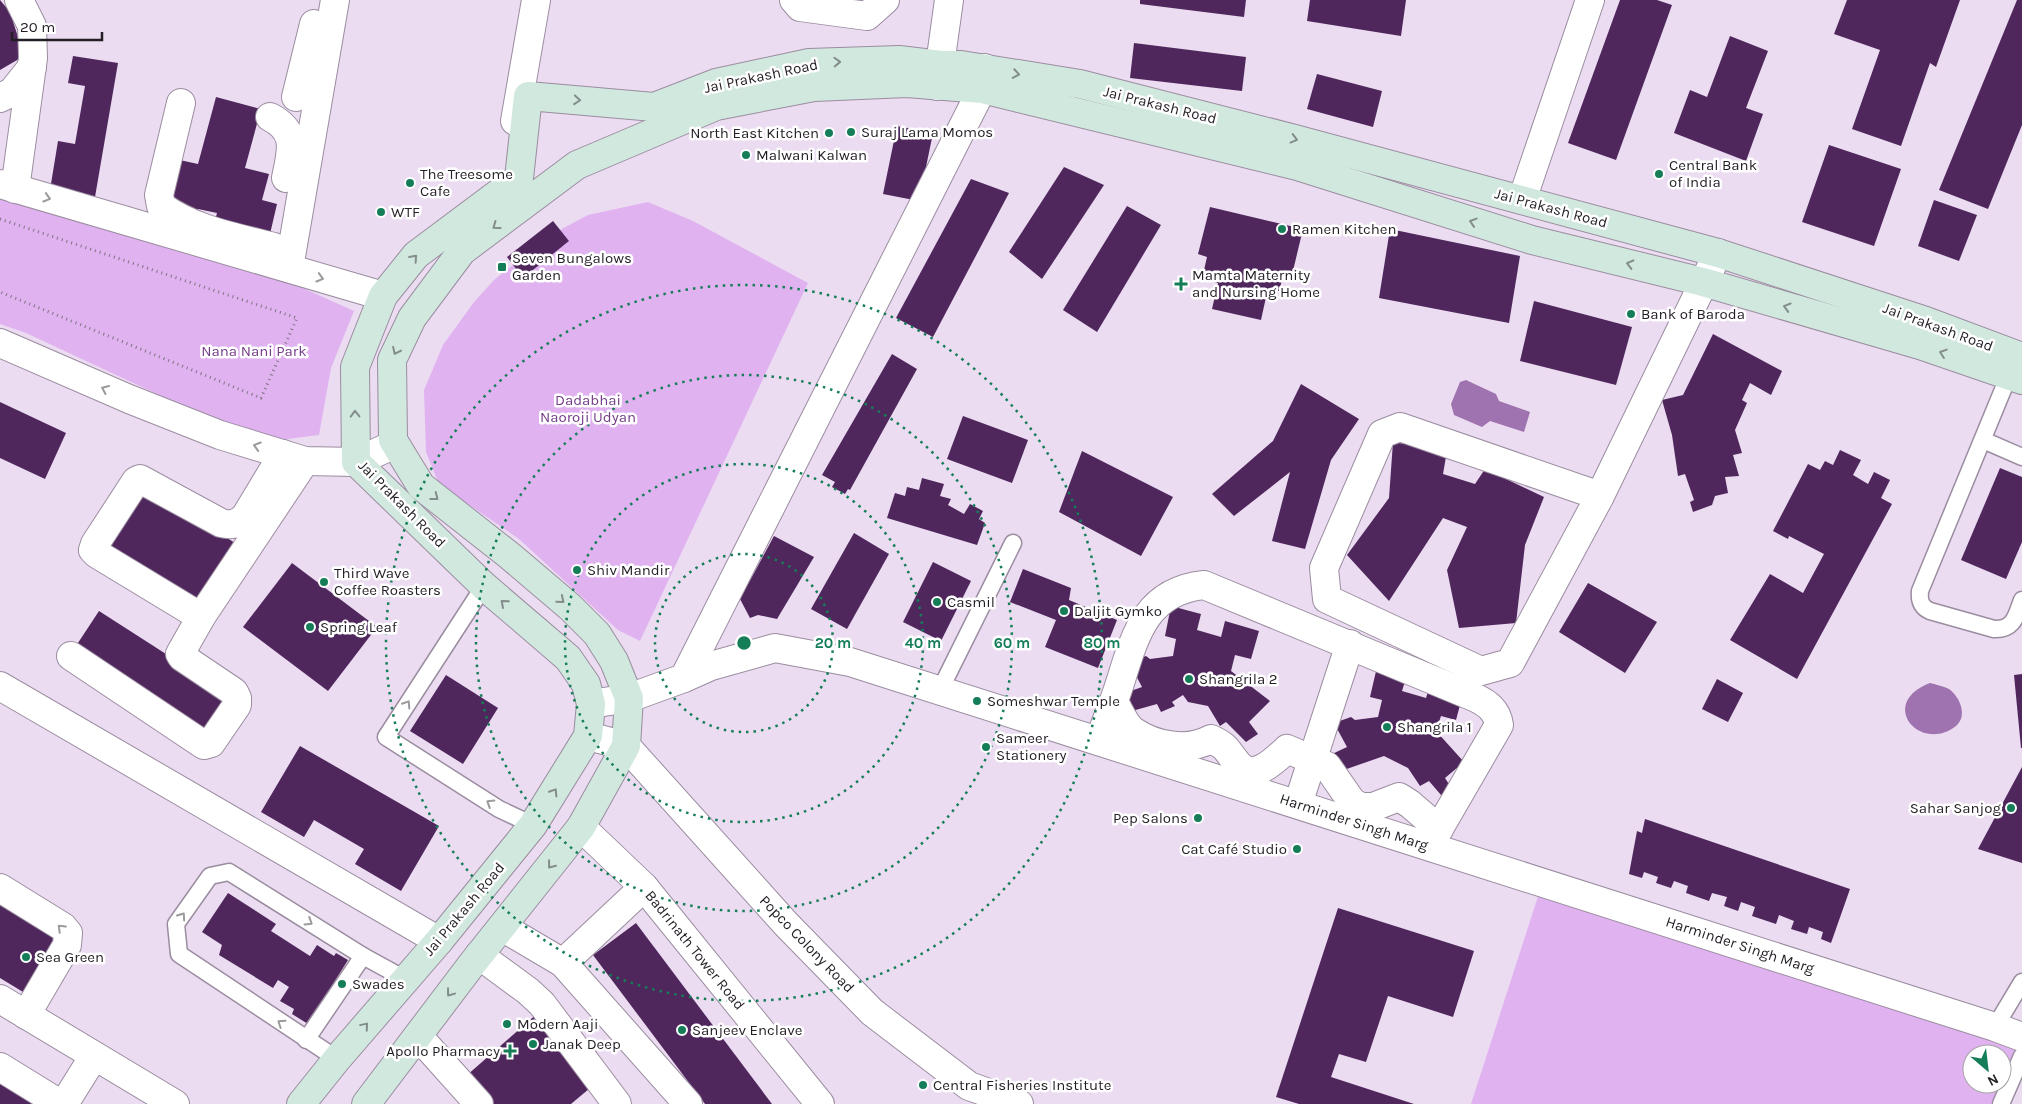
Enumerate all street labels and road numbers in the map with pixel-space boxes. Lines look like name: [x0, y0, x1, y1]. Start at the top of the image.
street label: Jai Prakash Road: [702, 55, 820, 97]
street label: Jai Prakash Road: [1102, 82, 1218, 128]
street label: Jai Prakash Road: [1493, 184, 1609, 232]
street label: Jai Prakash Road: [1880, 299, 1996, 355]
street label: Jai Prakash Road: [355, 457, 449, 551]
street label: Harminder Singh Marg: [1277, 789, 1431, 855]
street label: Jai Prakash Road: [420, 859, 508, 959]
street label: Badrinath Tower Road: [641, 887, 749, 1013]
street label: Popco Colony Road: [756, 891, 858, 997]
street label: Harminder Singh Marg: [1663, 912, 1817, 978]

